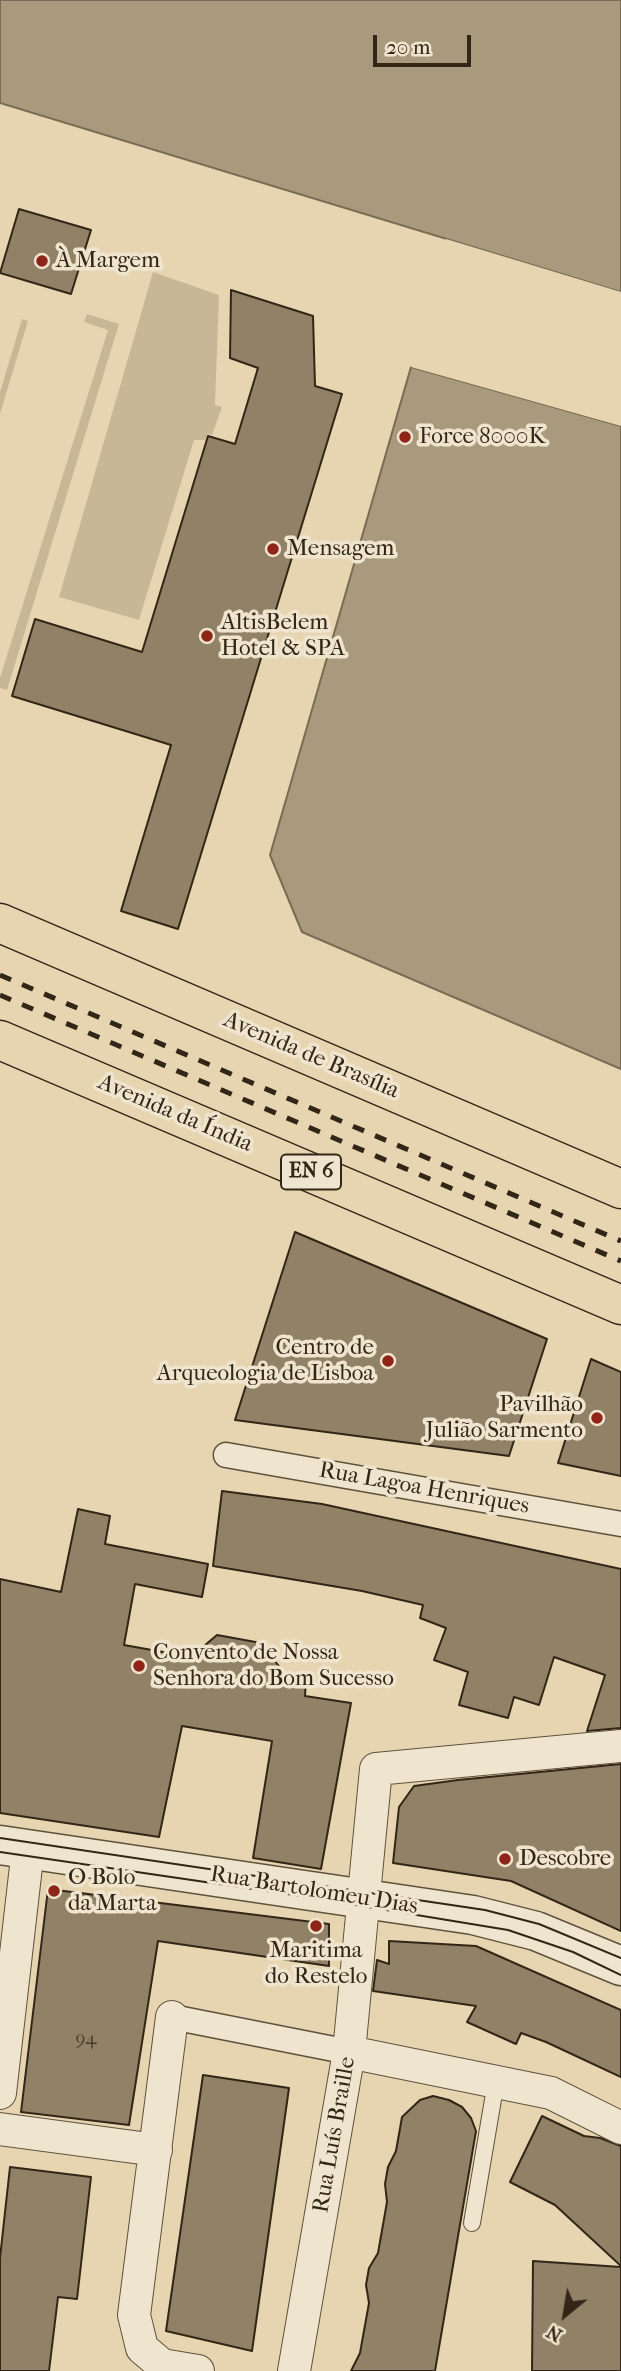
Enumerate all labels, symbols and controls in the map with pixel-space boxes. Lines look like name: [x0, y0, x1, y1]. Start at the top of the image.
scale bar: [376, 21, 474, 65]
text: 20 m: [386, 35, 430, 59]
place label: À Margem: [56, 247, 160, 275]
marker: À Margem: [34, 253, 50, 269]
place label: Force 8000K: [419, 423, 545, 451]
marker: Force 8000K: [397, 429, 413, 445]
place label: Mensagem: [287, 535, 394, 563]
marker: Mensagem: [265, 541, 281, 557]
place label: AltisBelem Hotel & SPA: [221, 609, 345, 663]
marker: AltisBelem Hotel & SPA: [199, 628, 215, 644]
street label: Avenida de Brasília: [219, 1007, 403, 1105]
street label: Avenida da Índia: [94, 1069, 256, 1159]
road number: EN 6: [281, 1154, 341, 1190]
place label: Centro de Arqueologia de Lisboa: [157, 1334, 374, 1388]
marker: Centro de Arqueologia de Lisboa: [380, 1353, 396, 1369]
place label: Pavilhão Julião Sarmento: [426, 1391, 583, 1445]
marker: Pavilhão Julião Sarmento: [589, 1410, 605, 1426]
street label: Rua Lagoa Henriques: [317, 1457, 531, 1521]
place label: Convento de Nossa Senhora do Bom Sucesso: [153, 1639, 394, 1693]
marker: Convento de Nossa Senhora do Bom Sucesso: [131, 1658, 147, 1674]
place label: Descobre: [519, 1845, 611, 1873]
marker: Descobre: [497, 1851, 513, 1867]
street label: Rua Bartolomeu Dias: [208, 1861, 420, 1921]
place label: O Bolo da Marta: [68, 1864, 157, 1918]
marker: O Bolo da Marta: [46, 1883, 62, 1899]
marker: Maritima do Restelo: [308, 1918, 324, 1934]
place label: Maritima do Restelo: [265, 1937, 367, 1991]
house number: 94: [75, 2028, 97, 2050]
street label: Rua Luís Braille: [308, 2055, 362, 2215]
north arrow: [530, 2280, 600, 2350]
text: N: [543, 2320, 566, 2346]

